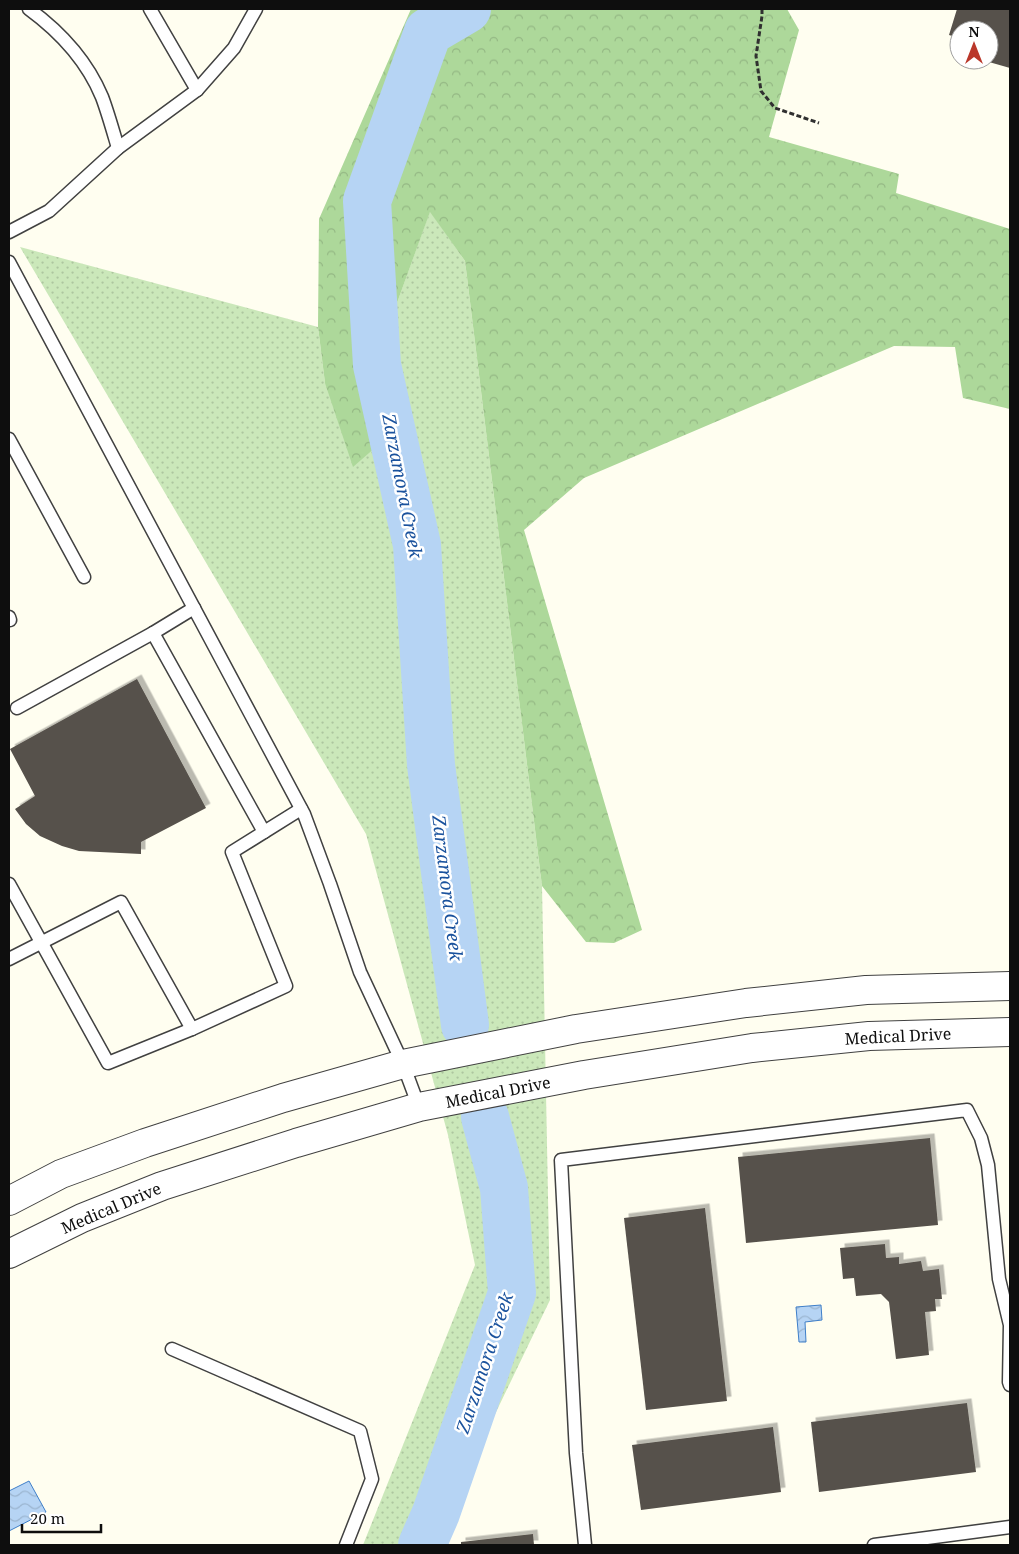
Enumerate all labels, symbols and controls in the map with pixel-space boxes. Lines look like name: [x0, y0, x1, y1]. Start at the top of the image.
north arrow: [949, 20, 999, 70]
text: N: [968, 22, 980, 41]
water label: Zarzamora Creek: [377, 411, 429, 561]
water label: Zarzamora Creek: [427, 813, 469, 963]
street label: Medical Drive: [844, 1022, 952, 1050]
street label: Medical Drive: [444, 1071, 552, 1113]
street label: Medical Drive: [58, 1177, 164, 1239]
water label: Zarzamora Creek: [450, 1289, 518, 1437]
scale bar: [22, 1502, 101, 1534]
text: 20 m: [30, 1508, 65, 1528]

